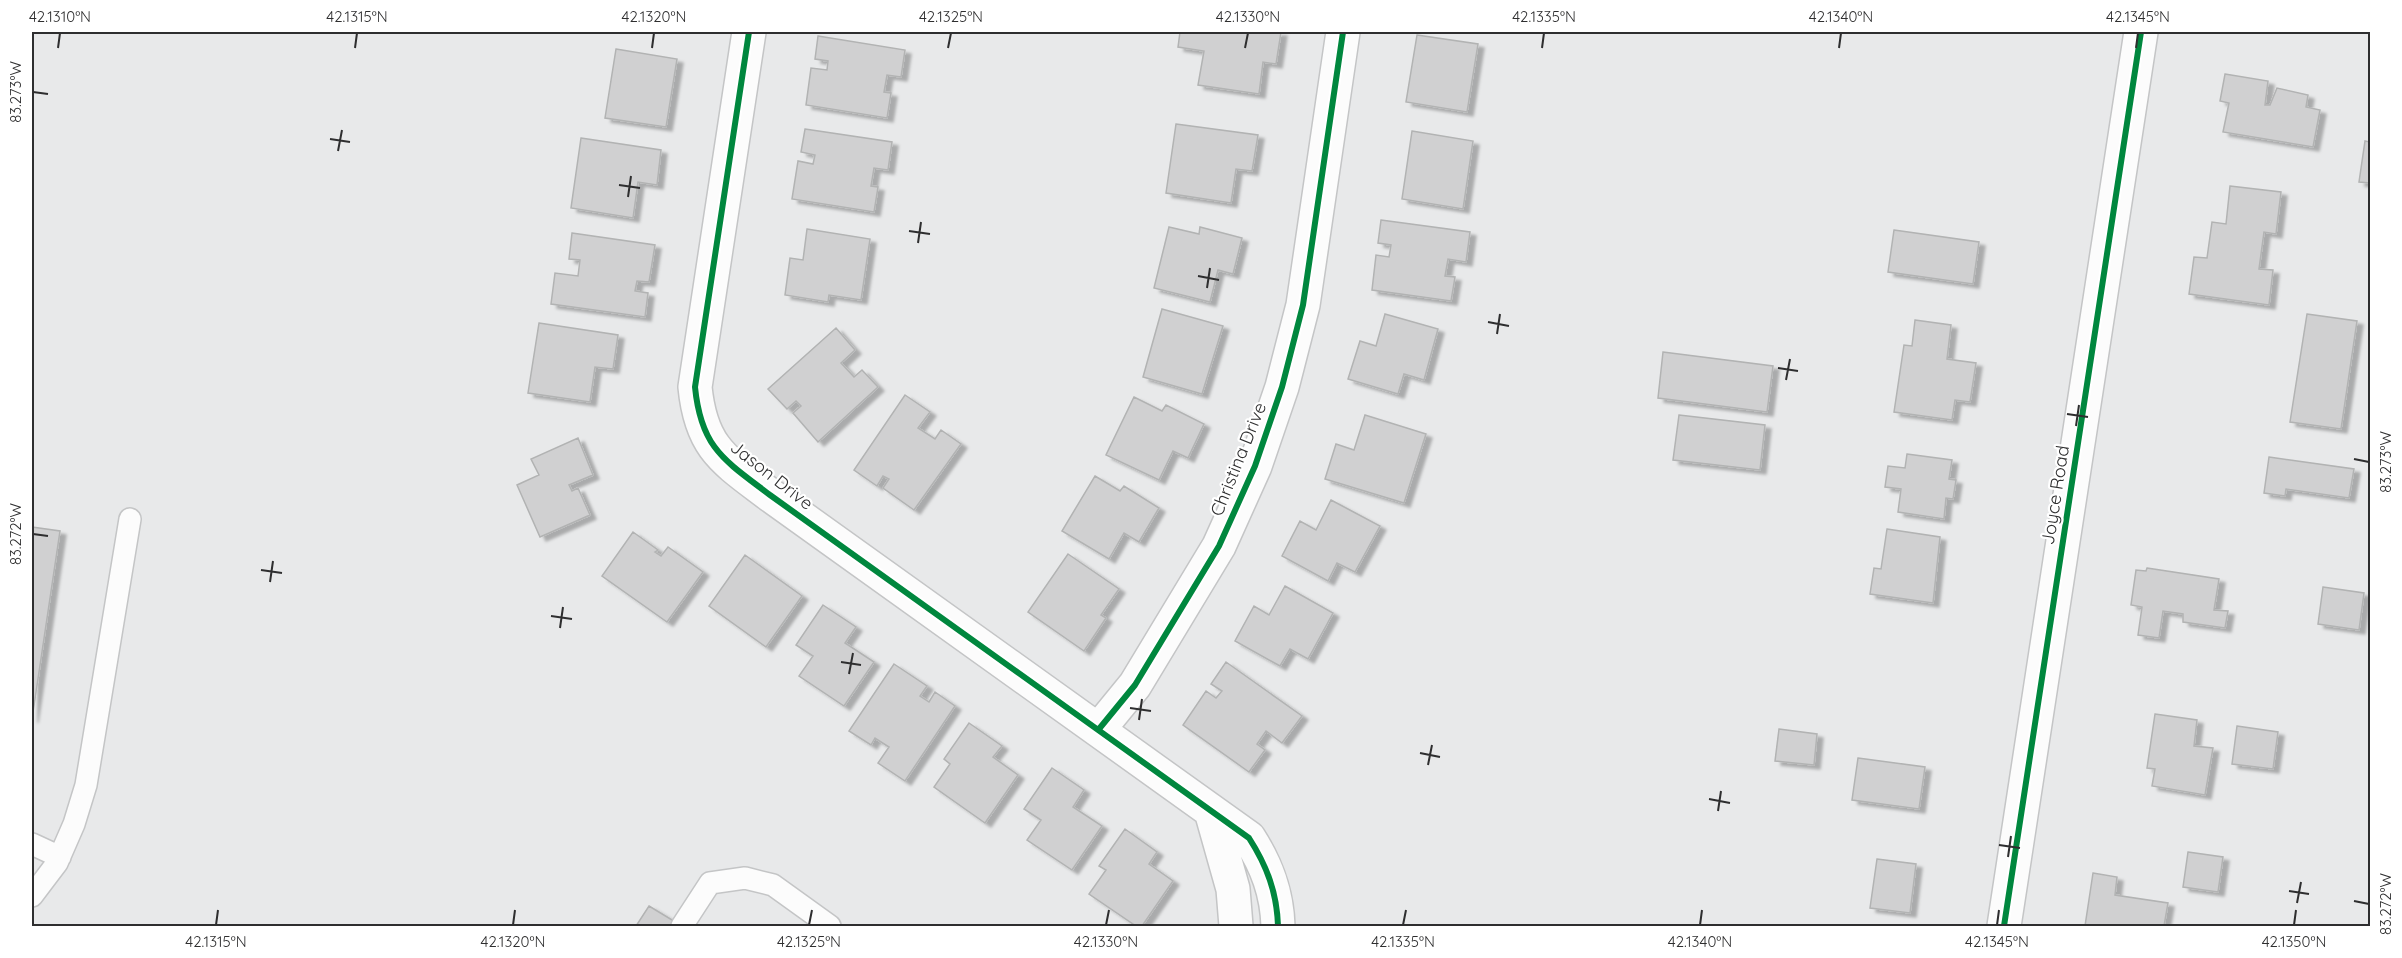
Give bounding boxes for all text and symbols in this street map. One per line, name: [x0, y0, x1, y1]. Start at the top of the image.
text: 42.1310°N: [29, 7, 91, 26]
text: 42.1315°N: [326, 7, 388, 26]
text: 42.1320°N: [622, 7, 686, 26]
text: 42.1325°N: [919, 7, 983, 26]
text: 42.1330°N: [1216, 7, 1280, 26]
text: 42.1335°N: [1512, 7, 1576, 26]
text: 42.1340°N: [1809, 7, 1873, 26]
text: 42.1345°N: [2106, 7, 2170, 26]
text: 83.273°W: [6, 61, 25, 123]
street label: Christina Drive: [1205, 399, 1271, 519]
text: 83.273°W: [2376, 431, 2395, 493]
street label: Jason Drive: [726, 435, 818, 515]
street label: Joyce Road: [2036, 444, 2074, 546]
text: 83.272°W: [6, 502, 25, 565]
text: 83.272°W: [2376, 872, 2395, 935]
text: 42.1315°N: [185, 932, 247, 951]
text: 42.1320°N: [481, 932, 545, 951]
text: 42.1325°N: [777, 932, 841, 951]
text: 42.1330°N: [1074, 932, 1138, 951]
text: 42.1335°N: [1371, 932, 1435, 951]
text: 42.1340°N: [1668, 932, 1732, 951]
text: 42.1345°N: [1965, 932, 2029, 951]
text: 42.1350°N: [2262, 932, 2326, 951]

